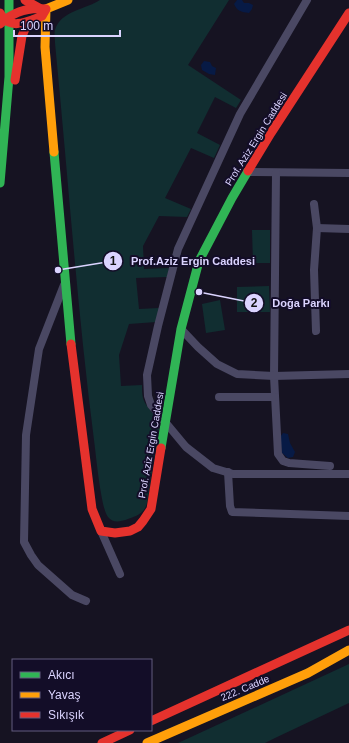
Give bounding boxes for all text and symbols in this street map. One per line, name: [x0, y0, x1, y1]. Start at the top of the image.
scale bar: [14, 12, 120, 38]
text: 100 m: [20, 19, 53, 33]
street label: Prof. Aziz Ergin Caddesi: [223, 90, 289, 188]
callout: Prof.Aziz Ergin Caddesi: [103, 249, 263, 272]
text: 1: [110, 254, 117, 268]
text: Prof.Aziz Ergin Caddesi: [131, 255, 255, 267]
callout: Doğa Parkı: [244, 291, 338, 314]
text: 2: [251, 296, 258, 310]
text: Doğa Parkı: [272, 297, 330, 309]
street label: Prof. Aziz Ergin Caddesi: [136, 391, 166, 499]
legend: [12, 659, 152, 731]
text: Akıcı: [48, 668, 75, 682]
street label: 222. Cadde: [219, 673, 271, 703]
text: Yavaş: [48, 688, 80, 702]
text: Sıkışık: [48, 708, 85, 722]

